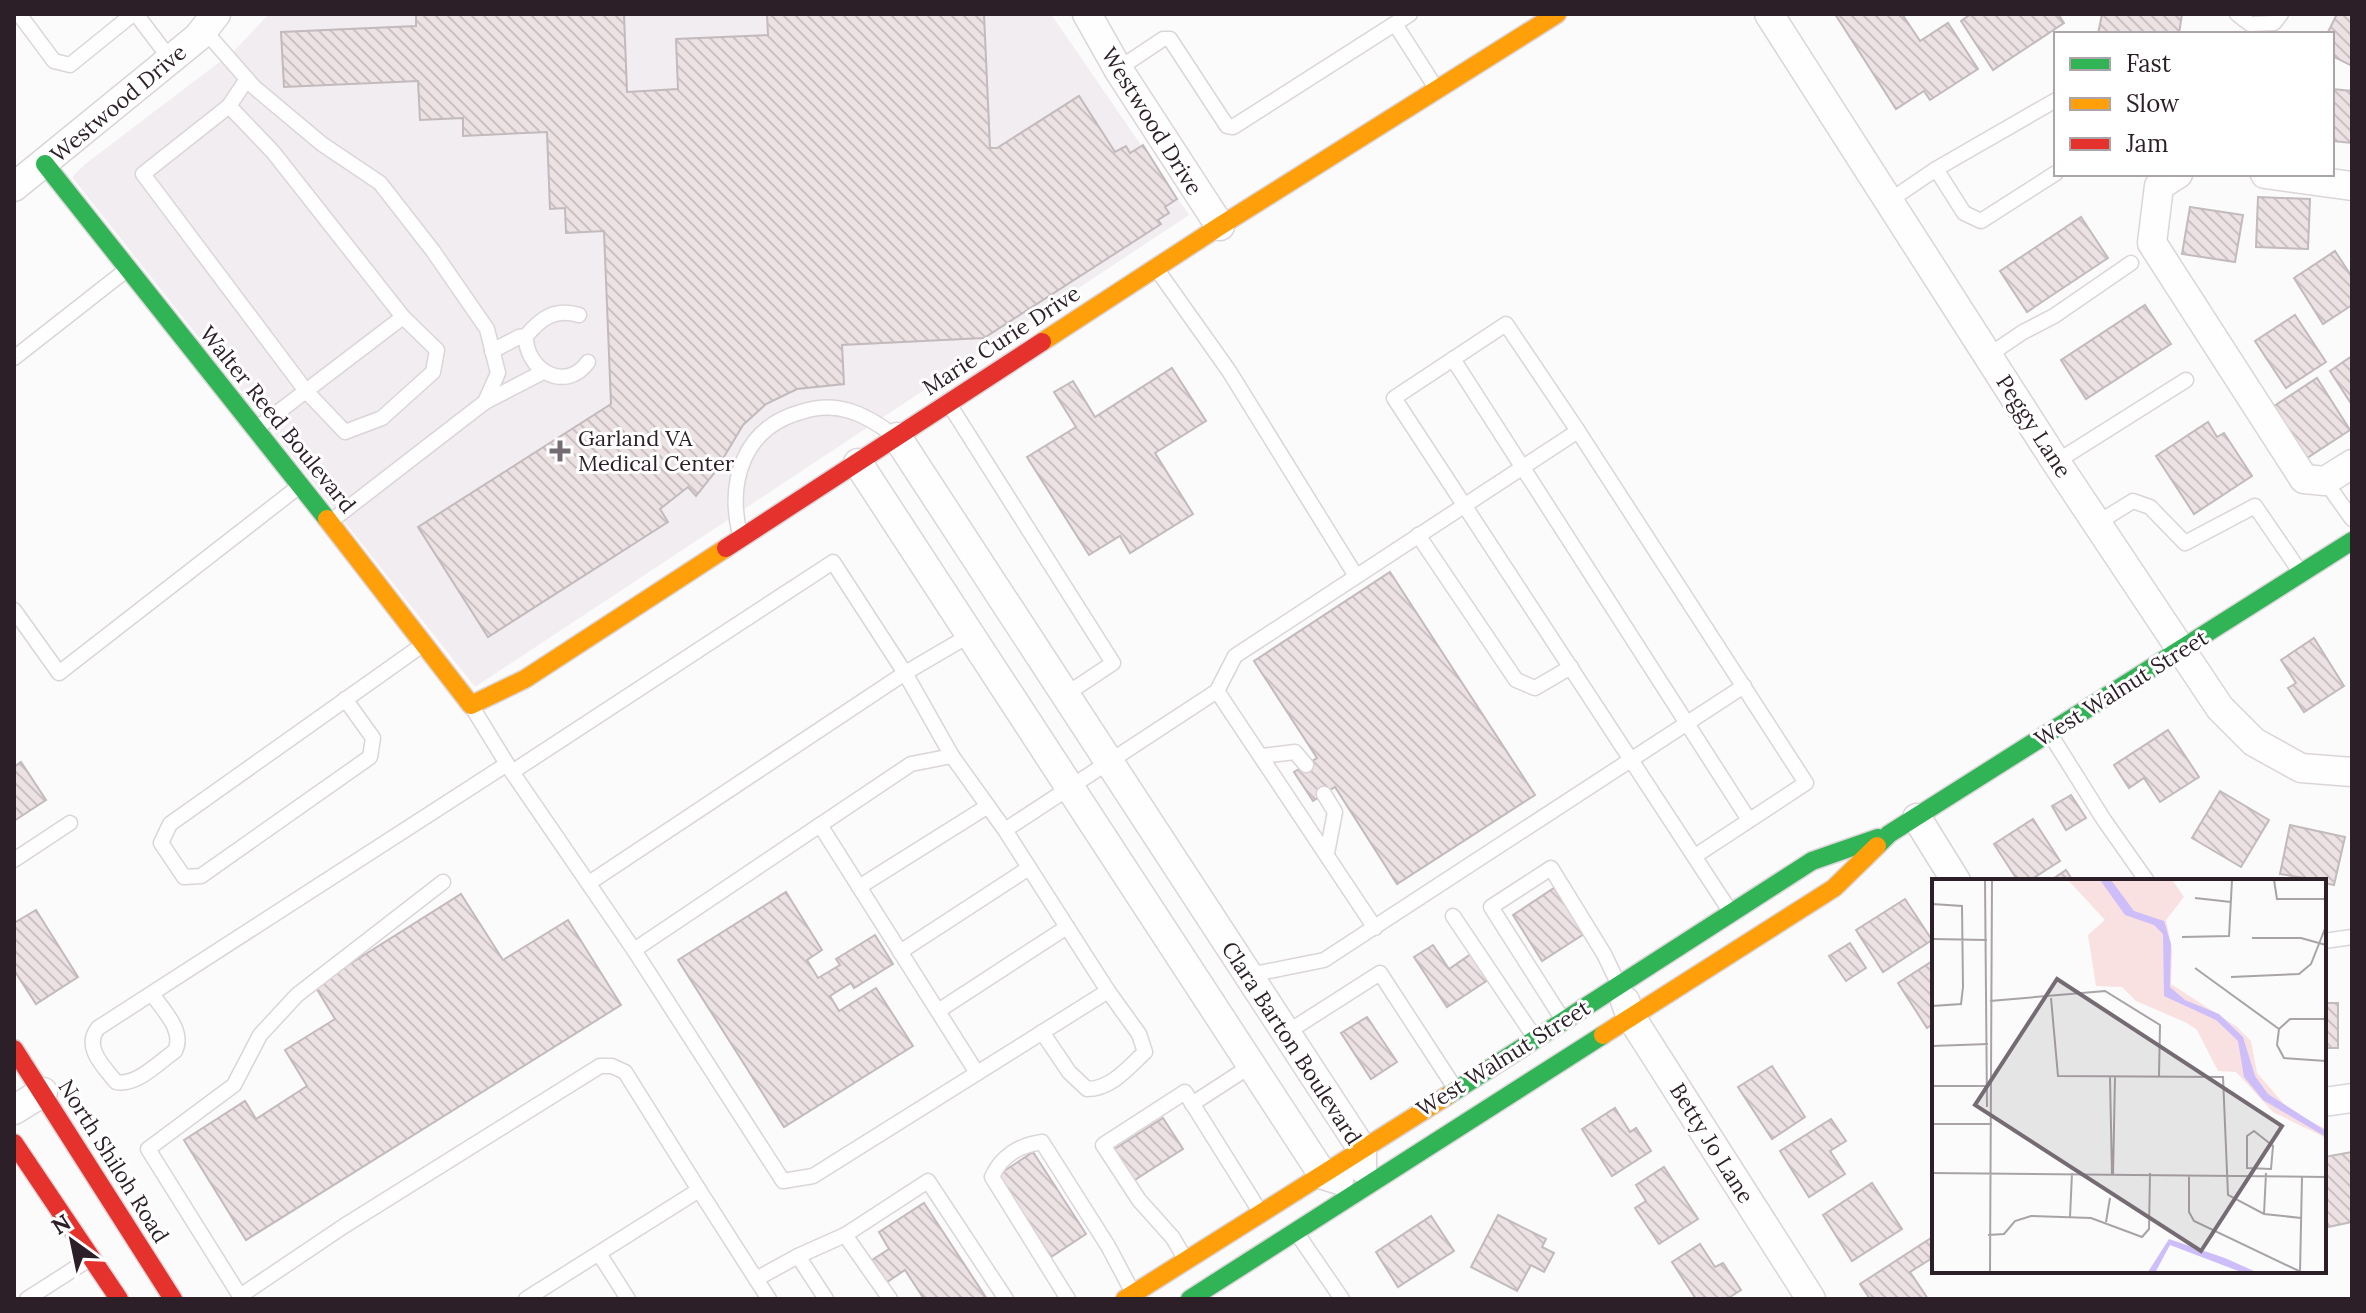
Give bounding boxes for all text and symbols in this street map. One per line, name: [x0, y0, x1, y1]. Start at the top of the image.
legend: [2054, 32, 2334, 176]
street label: Westwood Drive: [44, 38, 192, 168]
street label: Westwood Drive: [1095, 42, 1209, 200]
text: Fast: [2126, 48, 2172, 79]
text: Slow: [2126, 88, 2180, 119]
text: Jam: [2125, 128, 2168, 159]
street label: Marie Curie Drive: [917, 279, 1085, 401]
street label: Walter Reed Boulevard: [194, 320, 362, 518]
street label: Peggy Lane: [1990, 369, 2078, 483]
place label: Garland VA Medical Center: [578, 424, 735, 477]
marker: Garland VA Medical Center: [549, 440, 571, 462]
street label: West Walnut Street: [2029, 623, 2213, 753]
inset map: [1932, 879, 2326, 1273]
street label: Clara Barton Boulevard: [1216, 936, 1368, 1150]
street label: West Walnut Street: [1411, 993, 1595, 1123]
street label: North Shiloh Road: [53, 1075, 175, 1247]
street label: Betty Jo Lane: [1664, 1078, 1760, 1208]
north arrow: [32, 1201, 112, 1281]

